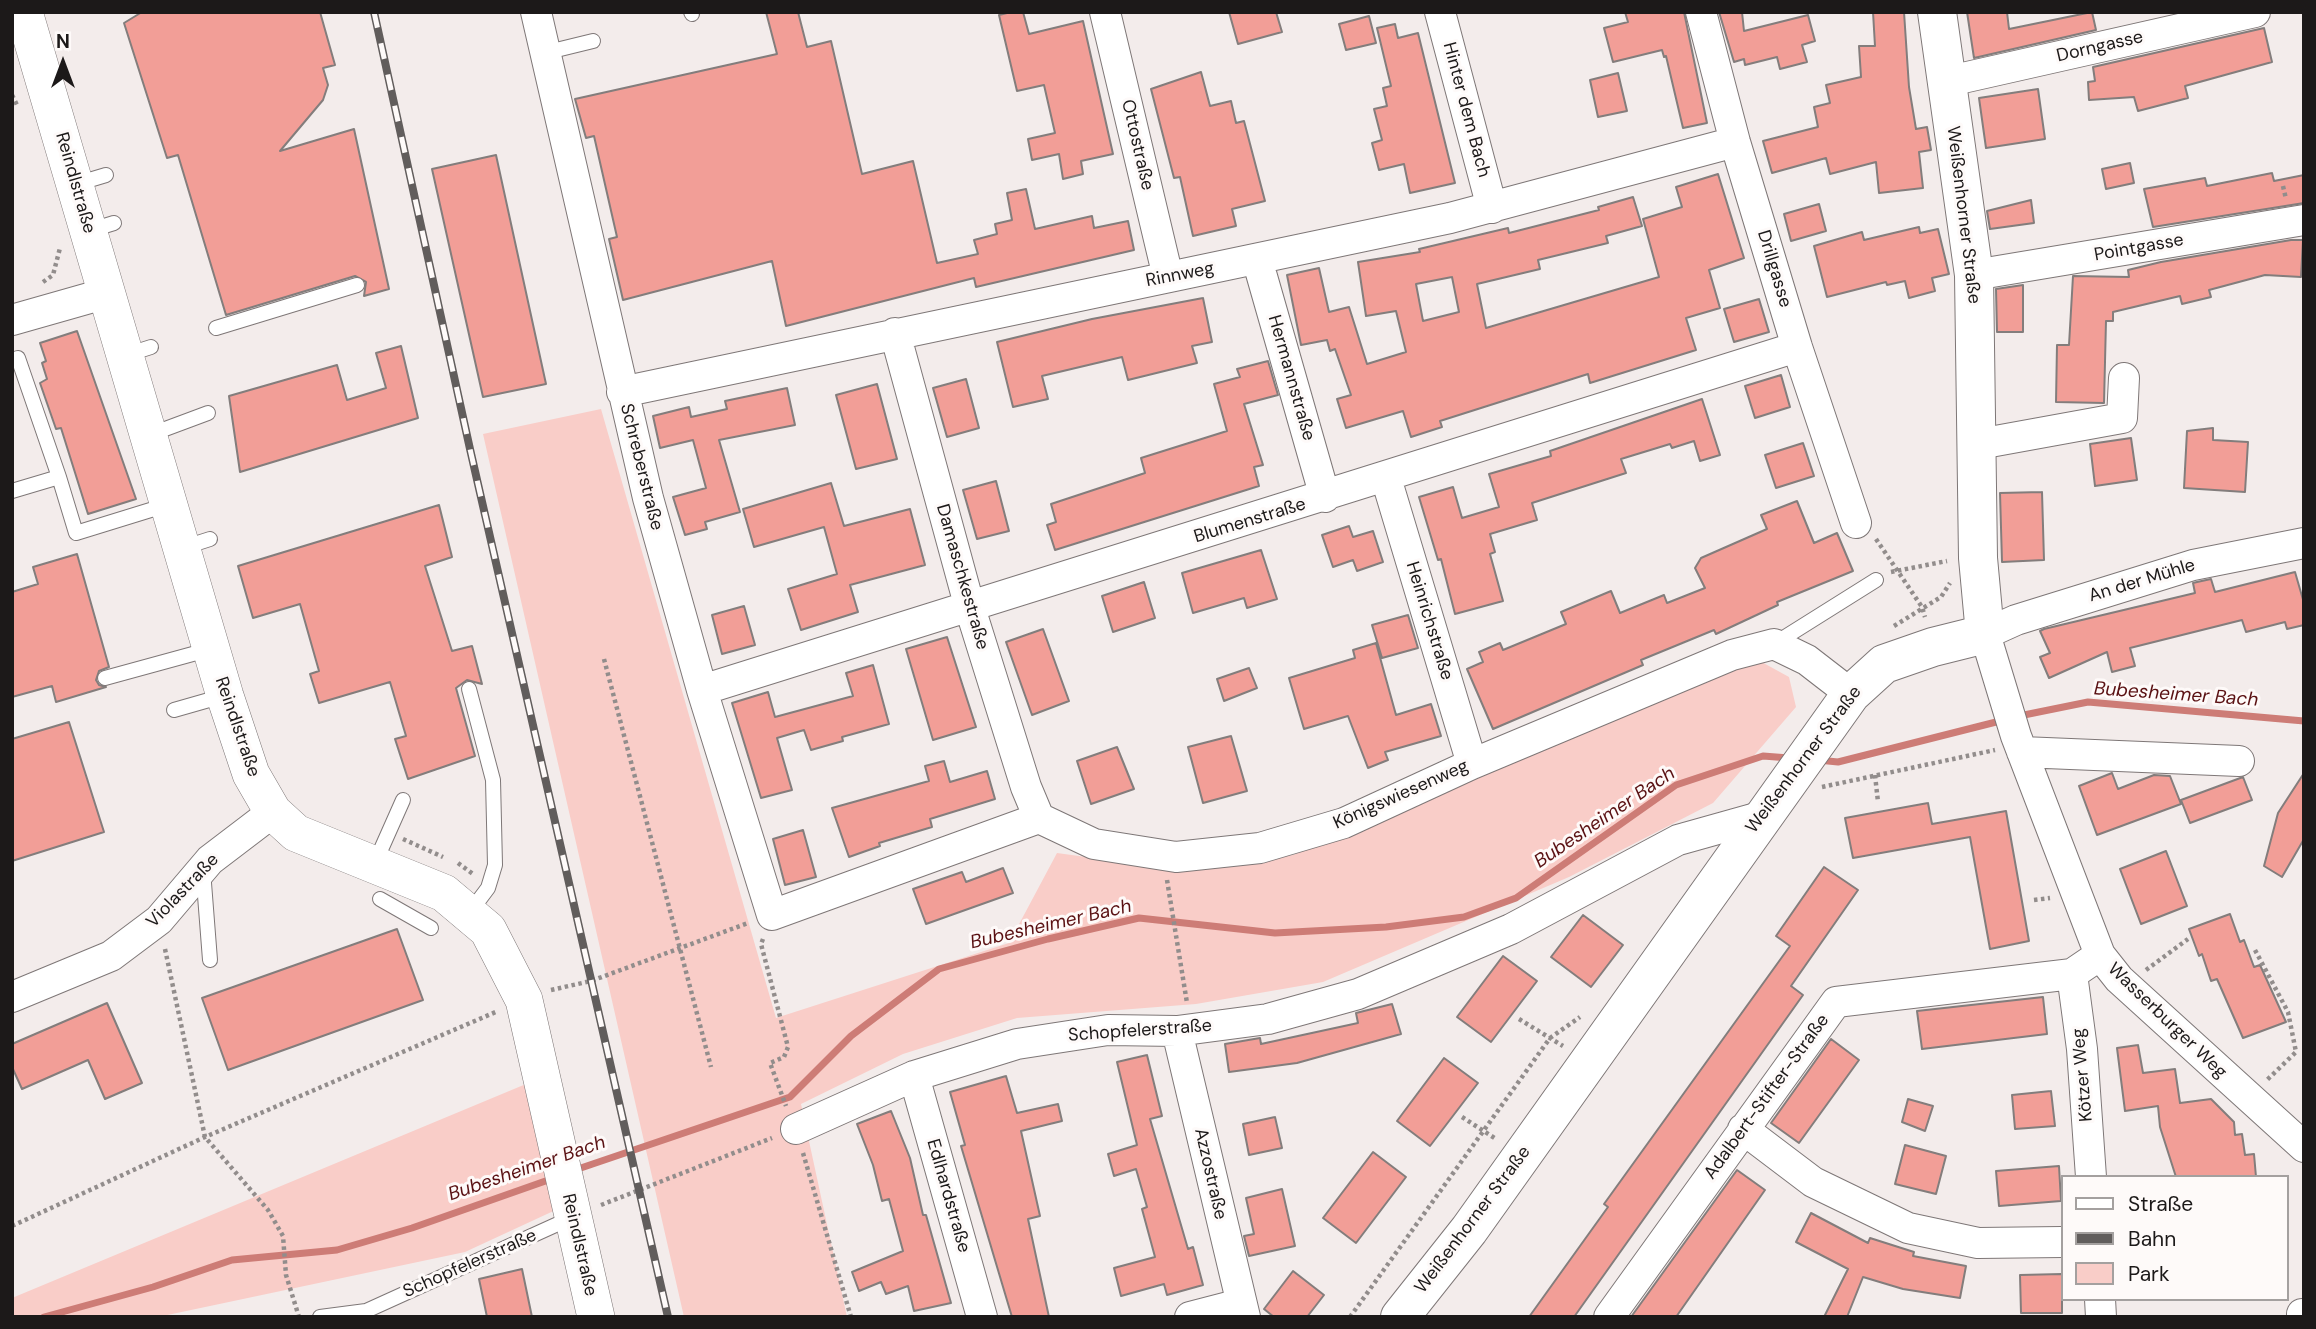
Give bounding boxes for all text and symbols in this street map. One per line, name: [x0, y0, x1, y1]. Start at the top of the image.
street label: Dorngasse: [2055, 27, 2145, 67]
north arrow: [28, 28, 98, 98]
text: N: [56, 29, 70, 54]
street label: Hinter dem Bach: [1438, 40, 1494, 180]
street label: Ottostraße: [1116, 98, 1158, 192]
street label: Weißenhorner Straße: [1941, 125, 1985, 305]
street label: Reindlstraße: [50, 130, 100, 236]
street label: Drillgasse: [1752, 228, 1796, 310]
street label: Pointgasse: [2093, 230, 2185, 266]
street label: Rinnweg: [1144, 258, 1216, 292]
street label: Hermannstraße: [1263, 313, 1319, 443]
street label: Schreberstraße: [615, 401, 667, 533]
street label: Blumenstraße: [1191, 494, 1309, 548]
street label: Damaschkestraße: [931, 502, 993, 652]
street label: An der Mühle: [2086, 555, 2198, 607]
street label: Heinrichstraße: [1401, 559, 1457, 683]
street label: Reindlstraße: [210, 674, 264, 780]
water label: Bubesheimer Bach: [2093, 678, 2259, 712]
street label: Weißenhorner Straße: [1742, 682, 1866, 838]
street label: Königswiesenweg: [1330, 756, 1472, 834]
water label: Bubesheimer Bach: [1530, 762, 1680, 874]
street label: Violastraße: [142, 849, 224, 933]
water label: Bubesheimer Bach: [968, 895, 1134, 955]
street label: Wasserburger Weg: [2103, 959, 2231, 1083]
street label: Adalbert-Stifter-Straße: [1700, 1010, 1834, 1184]
street label: Schopfelerstraße: [1067, 1015, 1213, 1047]
street label: Kötzer Weg: [2068, 1027, 2098, 1123]
street label: Azzostraße: [1189, 1126, 1231, 1222]
water label: Bubesheimer Bach: [445, 1131, 609, 1207]
street label: Edlhardstraße: [921, 1137, 975, 1255]
street label: Weißenhorner Straße: [1411, 1142, 1535, 1298]
legend: [2060, 1175, 2288, 1301]
text: Straße: [2128, 1190, 2193, 1218]
street label: Reindlstraße: [557, 1192, 601, 1298]
street label: Schopfelerstraße: [400, 1225, 540, 1303]
text: Bahn: [2128, 1225, 2176, 1253]
text: Park: [2128, 1260, 2169, 1288]

